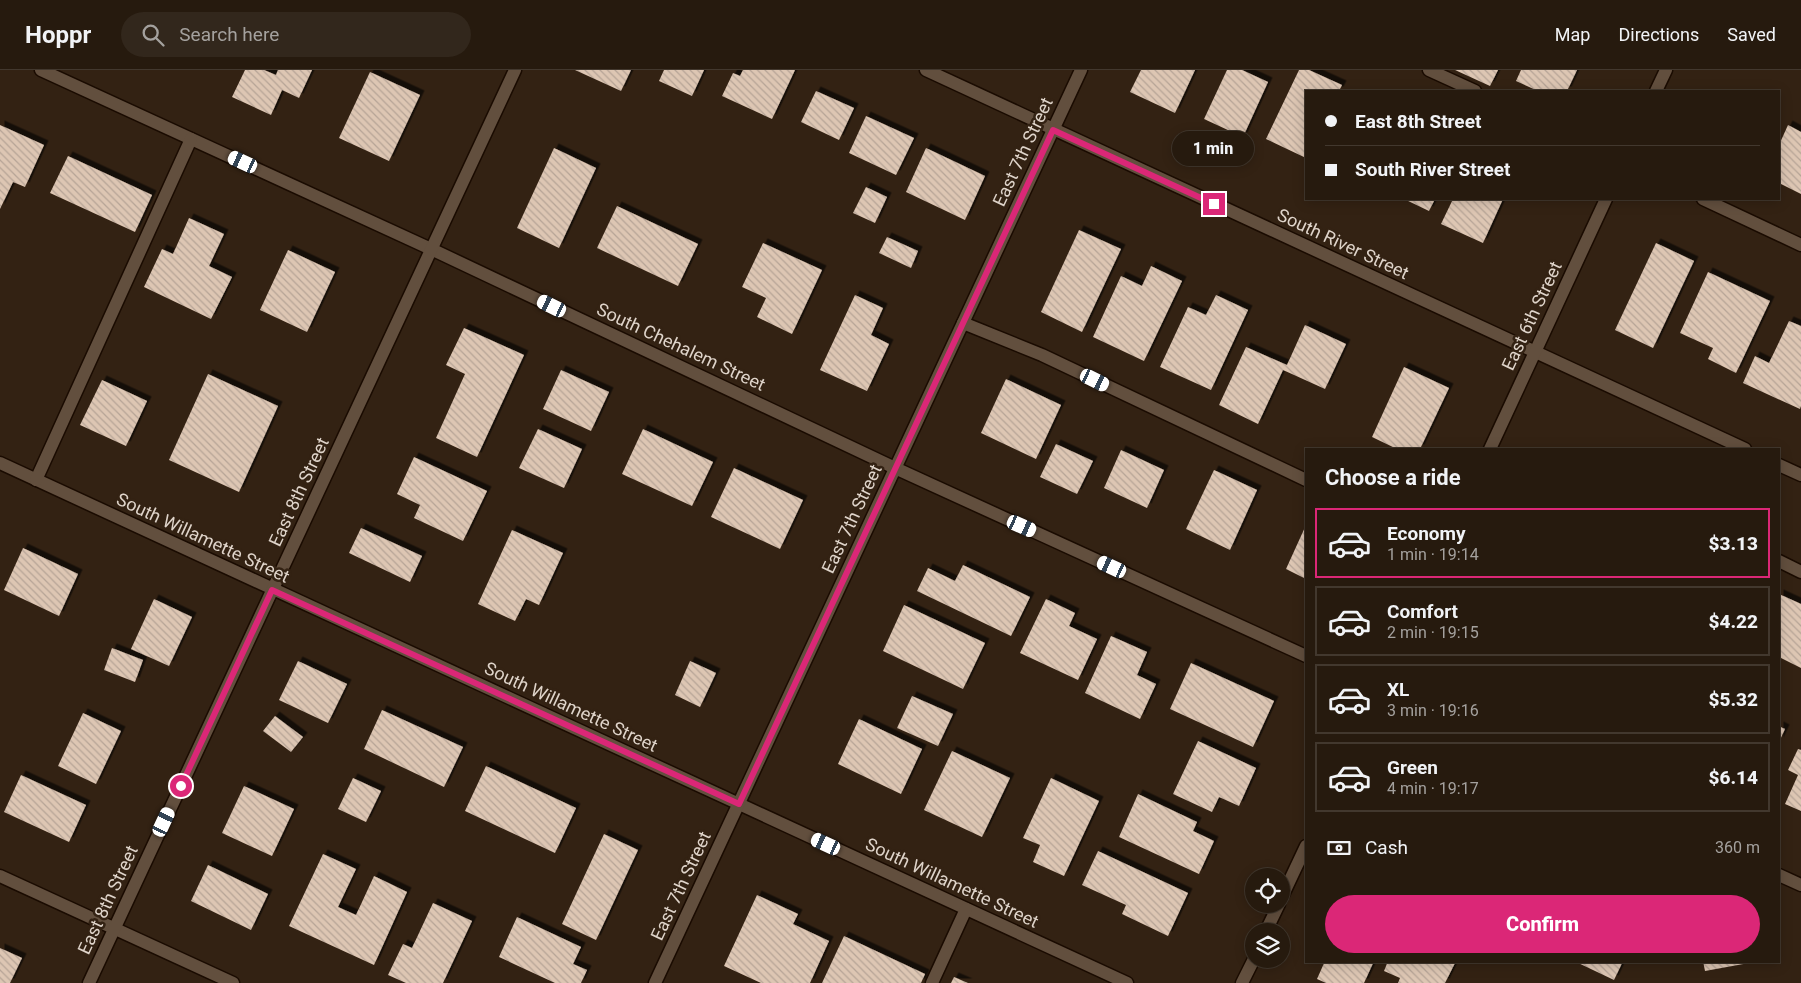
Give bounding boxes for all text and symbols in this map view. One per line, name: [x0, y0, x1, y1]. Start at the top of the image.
search box: [121, 12, 471, 57]
text: Hoppr: [25, 21, 91, 49]
icon: search: [139, 21, 167, 49]
text: Search here: [179, 23, 279, 46]
text: Map: [1555, 24, 1590, 45]
text: Directions: [1618, 24, 1699, 45]
text: Saved: [1727, 24, 1776, 45]
street label: East 7th Street: [988, 94, 1057, 209]
text: East 8th Street: [1355, 110, 1481, 133]
callout: 1 min: [1173, 132, 1255, 166]
text: 1 min: [1193, 139, 1233, 158]
car: [226, 149, 259, 175]
text: South River Street: [1355, 158, 1510, 181]
route end: [1203, 193, 1225, 215]
street label: South River Street: [1274, 204, 1412, 283]
street label: East 6th Street: [1497, 258, 1566, 373]
car: [535, 293, 568, 319]
street label: South Chehalem Street: [594, 298, 769, 395]
car: [1078, 367, 1111, 393]
street label: East 8th Street: [264, 434, 333, 549]
street label: East 7th Street: [817, 461, 886, 576]
text: Choose a ride: [1325, 465, 1461, 490]
street label: South Willamette Street: [113, 488, 293, 587]
car: [1005, 513, 1038, 539]
icon: car: [1327, 521, 1372, 566]
text: Economy: [1387, 522, 1466, 545]
text: $3.13: [1709, 532, 1758, 555]
text: 1 min · 19:14: [1387, 545, 1479, 564]
car: [1095, 554, 1128, 580]
icon: car: [1327, 599, 1372, 644]
text: Comfort: [1387, 600, 1458, 623]
text: $4.22: [1709, 610, 1758, 633]
text: 2 min · 19:15: [1387, 623, 1479, 642]
street label: South Willamette Street: [481, 657, 661, 756]
icon: car: [1327, 677, 1372, 722]
text: XL: [1387, 678, 1409, 701]
text: $5.32: [1709, 688, 1758, 711]
text: 3 min · 19:16: [1387, 701, 1479, 720]
icon: car: [1327, 755, 1372, 800]
text: Green: [1387, 756, 1438, 779]
text: $6.14: [1709, 766, 1758, 789]
route start: [170, 775, 192, 797]
text: 4 min · 19:17: [1387, 779, 1479, 798]
car: [150, 805, 177, 839]
street label: East 7th Street: [646, 828, 715, 943]
car: [809, 831, 842, 857]
street label: South Willamette Street: [862, 833, 1042, 932]
icon: cash: [1325, 834, 1353, 862]
text: Cash: [1365, 836, 1408, 859]
text: 360 m: [1715, 838, 1760, 857]
street label: East 8th Street: [73, 842, 142, 957]
map controls: [1245, 868, 1290, 968]
button: locate: [1245, 868, 1290, 913]
button: Confirm: [1325, 895, 1760, 953]
button: layers: [1245, 923, 1290, 968]

